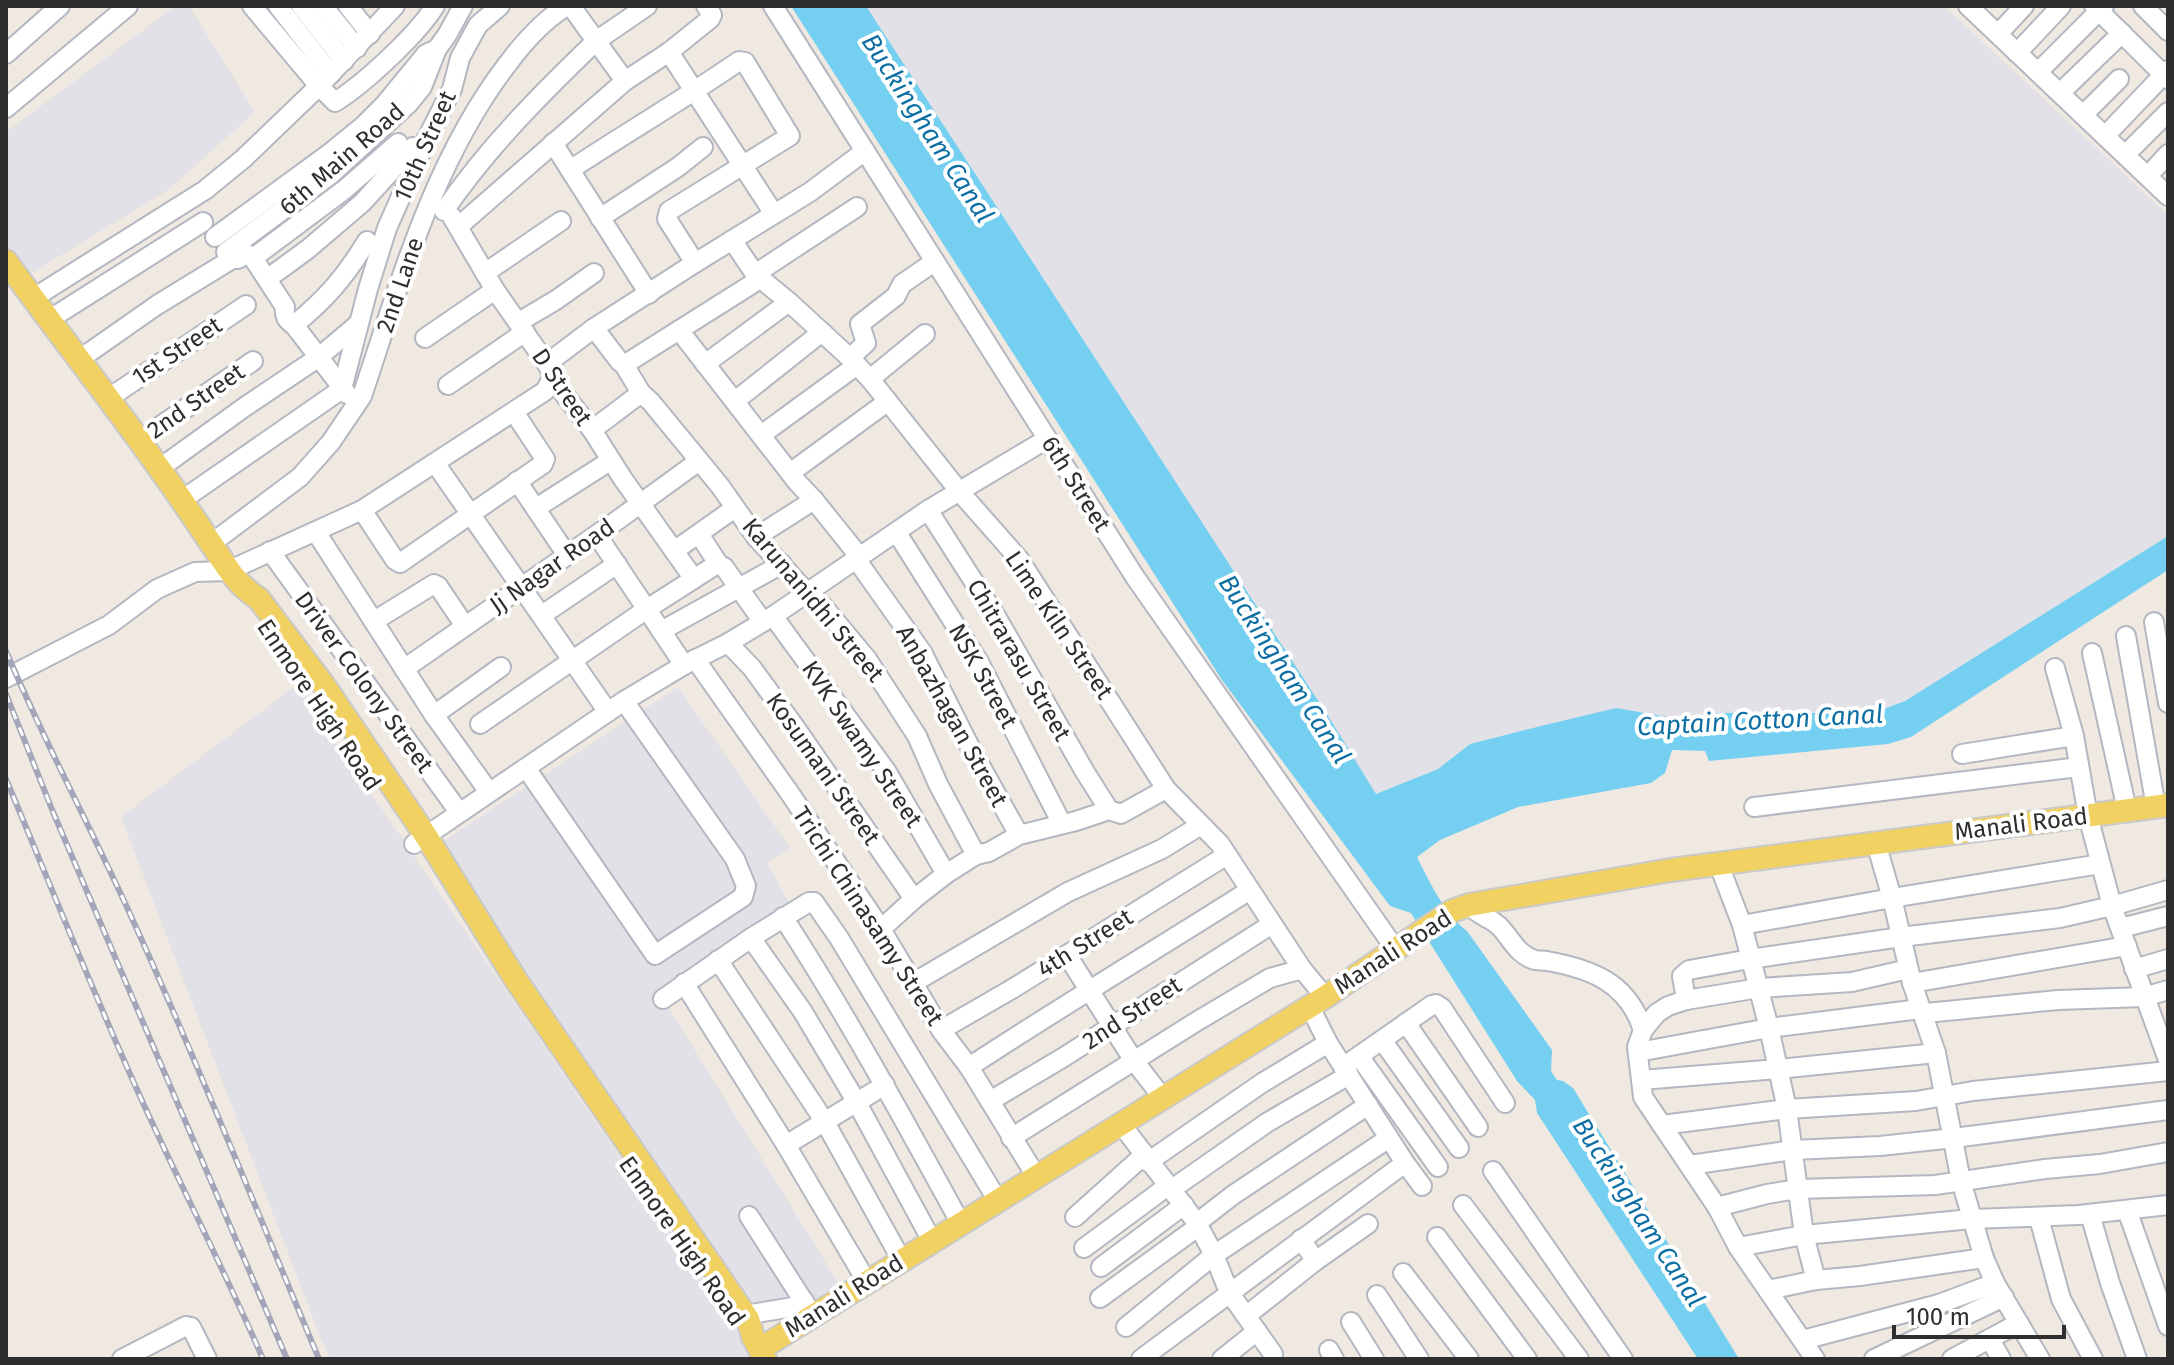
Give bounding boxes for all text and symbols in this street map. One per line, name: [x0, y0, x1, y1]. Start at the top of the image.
water label: Buckingham Canal: [855, 28, 1000, 229]
street label: 10th Street: [388, 86, 462, 206]
street label: 6th Main Road: [274, 97, 410, 221]
street label: 2nd Lane: [371, 234, 429, 336]
street label: 1st Street: [127, 311, 227, 391]
street label: D Street: [526, 343, 598, 431]
street label: 2nd Street: [142, 357, 250, 445]
street label: 6th Street: [1036, 431, 1116, 537]
street label: Jj Nagar Road: [484, 513, 620, 619]
street label: Karunanidhi Street: [736, 513, 890, 688]
street label: Lime Kiln Street: [999, 546, 1119, 704]
water label: Buckingham Canal: [1212, 569, 1357, 770]
street label: Chitrarasu Street: [961, 574, 1077, 746]
street label: Driver Colony Street: [289, 586, 439, 778]
street label: Enmore High Road: [251, 614, 387, 796]
street label: NSK Street: [943, 619, 1023, 733]
street label: Anbazhagan Street: [891, 620, 1014, 812]
street label: KVK Swamy Street: [796, 655, 928, 833]
street label: Kosumani Street: [760, 688, 886, 851]
water label: Captain Cotton Canal: [1636, 699, 1884, 742]
street label: Trichi Chinasamy Street: [787, 801, 949, 1031]
street label: Manali Road: [1953, 802, 2089, 846]
street label: 4th Street: [1032, 903, 1138, 983]
street label: Manali Road: [1329, 904, 1457, 1000]
street label: 2nd Street: [1078, 971, 1187, 1055]
water label: Buckingham Canal: [1566, 1112, 1711, 1313]
street label: Enmore High Road: [613, 1151, 751, 1331]
street label: Manali Road: [780, 1249, 908, 1343]
scale bar: [1894, 1289, 2064, 1339]
text: 100 m: [1906, 1303, 1970, 1331]

